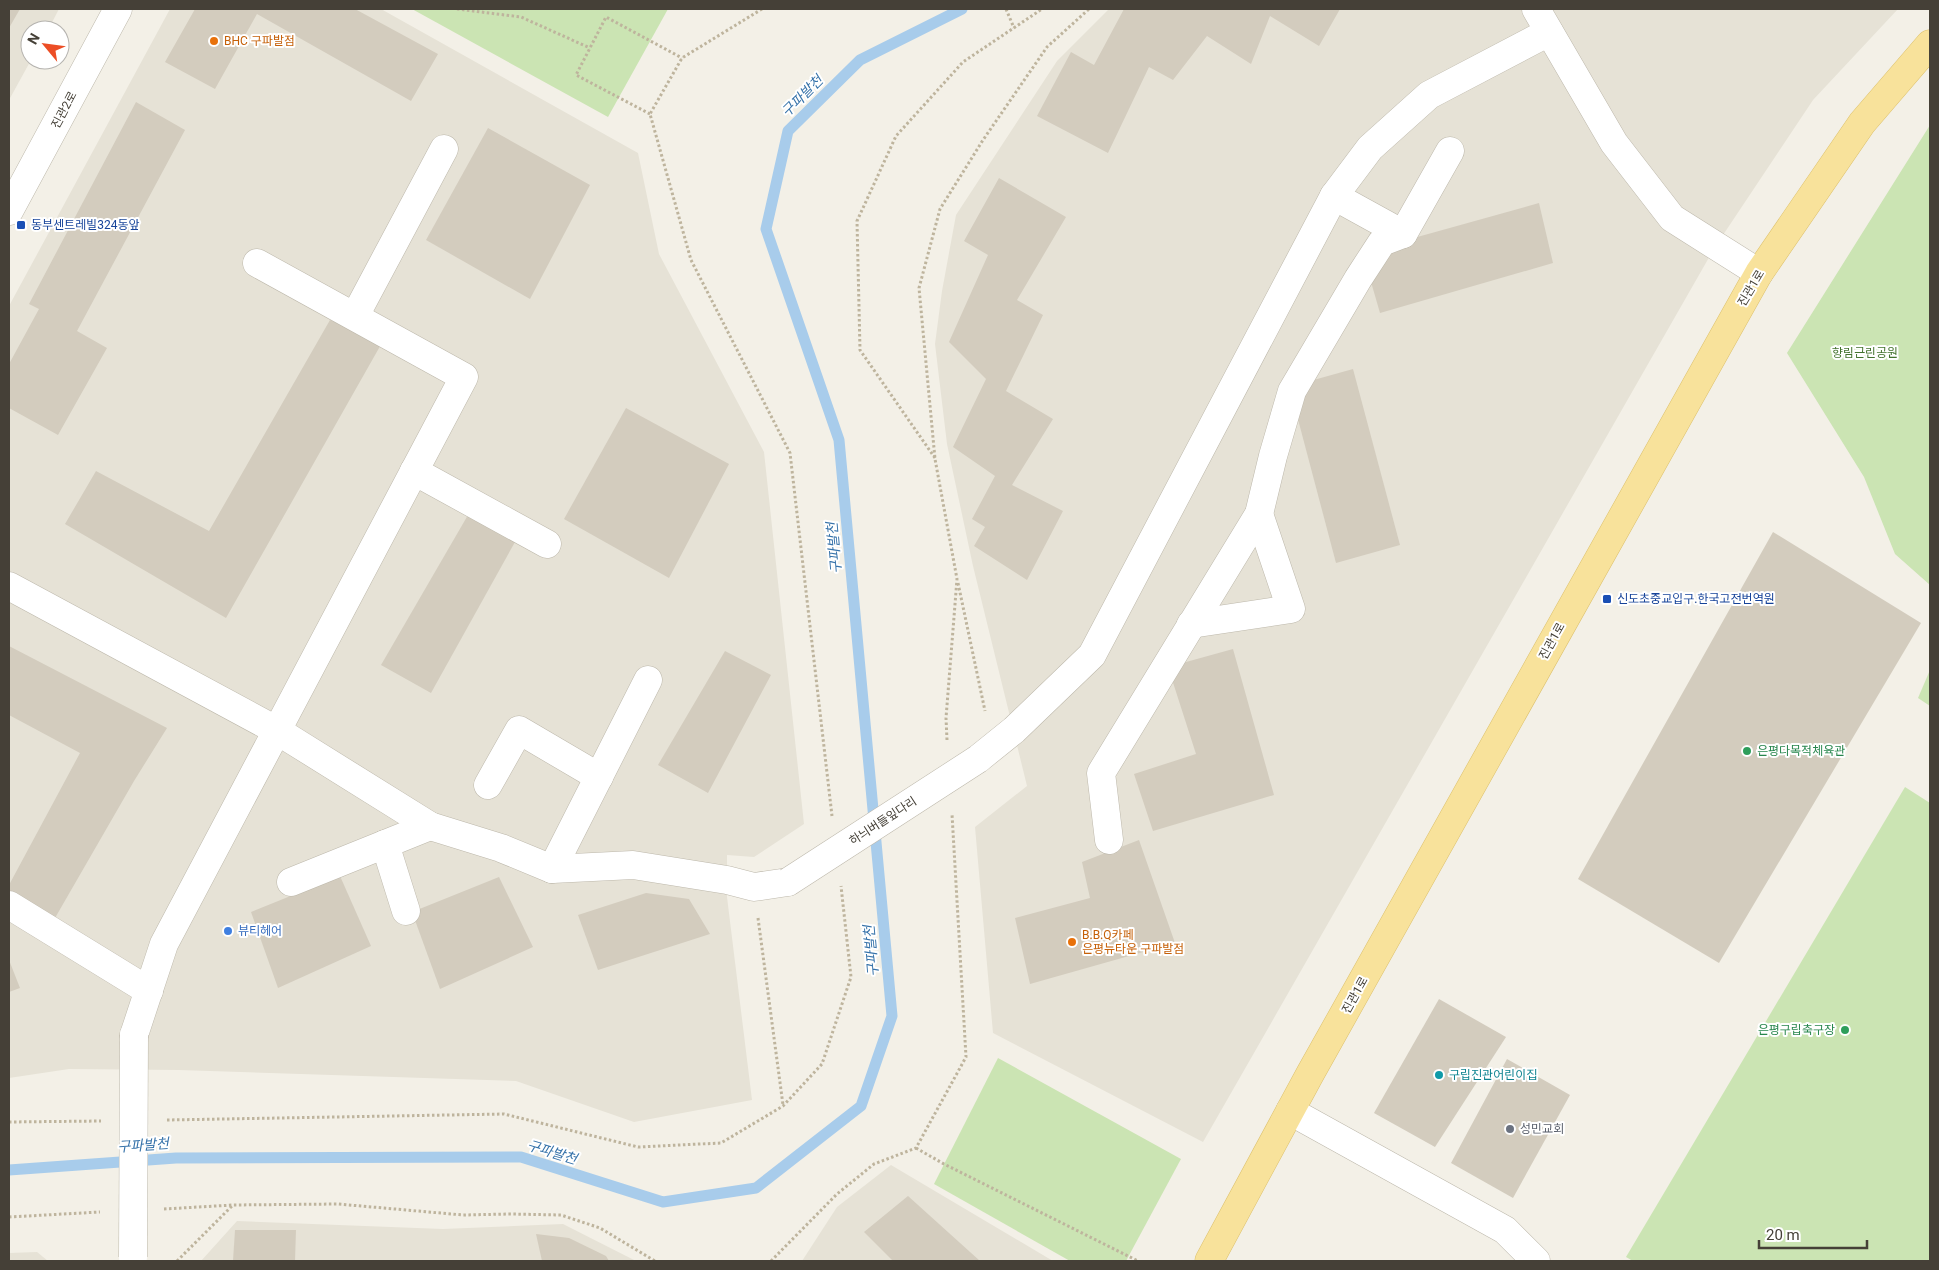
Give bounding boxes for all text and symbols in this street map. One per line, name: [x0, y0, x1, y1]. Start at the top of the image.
north arrow: [20, 20, 70, 70]
text: N: [24, 30, 43, 47]
place label: BHC 구파발점: [224, 34, 295, 48]
marker: BHC 구파발점: [208, 35, 220, 47]
water label: 구파발천: [778, 71, 827, 120]
street label: 진관2로: [48, 89, 80, 131]
place label: 동부센트레빌324동앞: [31, 218, 140, 232]
marker: 동부센트레빌324동앞: [15, 219, 27, 231]
street label: 진관1로: [1735, 267, 1767, 309]
park label: 향림근린공원: [1832, 346, 1898, 360]
water label: 구파발천: [824, 521, 844, 574]
place label: 신도초중교입구.한국고전번역원: [1617, 592, 1775, 606]
marker: 신도초중교입구.한국고전번역원: [1601, 593, 1613, 605]
street label: 진관1로: [1536, 620, 1568, 662]
place label: 은평다목적체육관: [1757, 744, 1845, 758]
marker: 은평다목적체육관: [1741, 745, 1753, 757]
street label: 하늬버들잎다리: [847, 794, 919, 848]
place label: 뷰티헤어: [238, 924, 282, 938]
water label: 구파발천: [861, 924, 881, 977]
marker: 뷰티헤어: [222, 925, 234, 937]
place label: B.B.Q카페 은평뉴타운 구파발점: [1082, 928, 1184, 956]
marker: B.B.Q카페 은평뉴타운 구파발점: [1066, 936, 1078, 948]
street label: 진관1로: [1339, 974, 1371, 1016]
place label: 은평구립축구장: [1758, 1023, 1835, 1037]
marker: 은평구립축구장: [1839, 1024, 1851, 1036]
place label: 구립진관어린이집: [1449, 1068, 1537, 1082]
marker: 구립진관어린이집: [1433, 1069, 1445, 1081]
place label: 성민교회: [1520, 1122, 1564, 1136]
marker: 성민교회: [1504, 1123, 1516, 1135]
water label: 구파발천: [117, 1135, 170, 1155]
water label: 구파발천: [525, 1137, 580, 1168]
scale bar: [1759, 1218, 1866, 1250]
text: 20 m: [1766, 1226, 1800, 1244]

